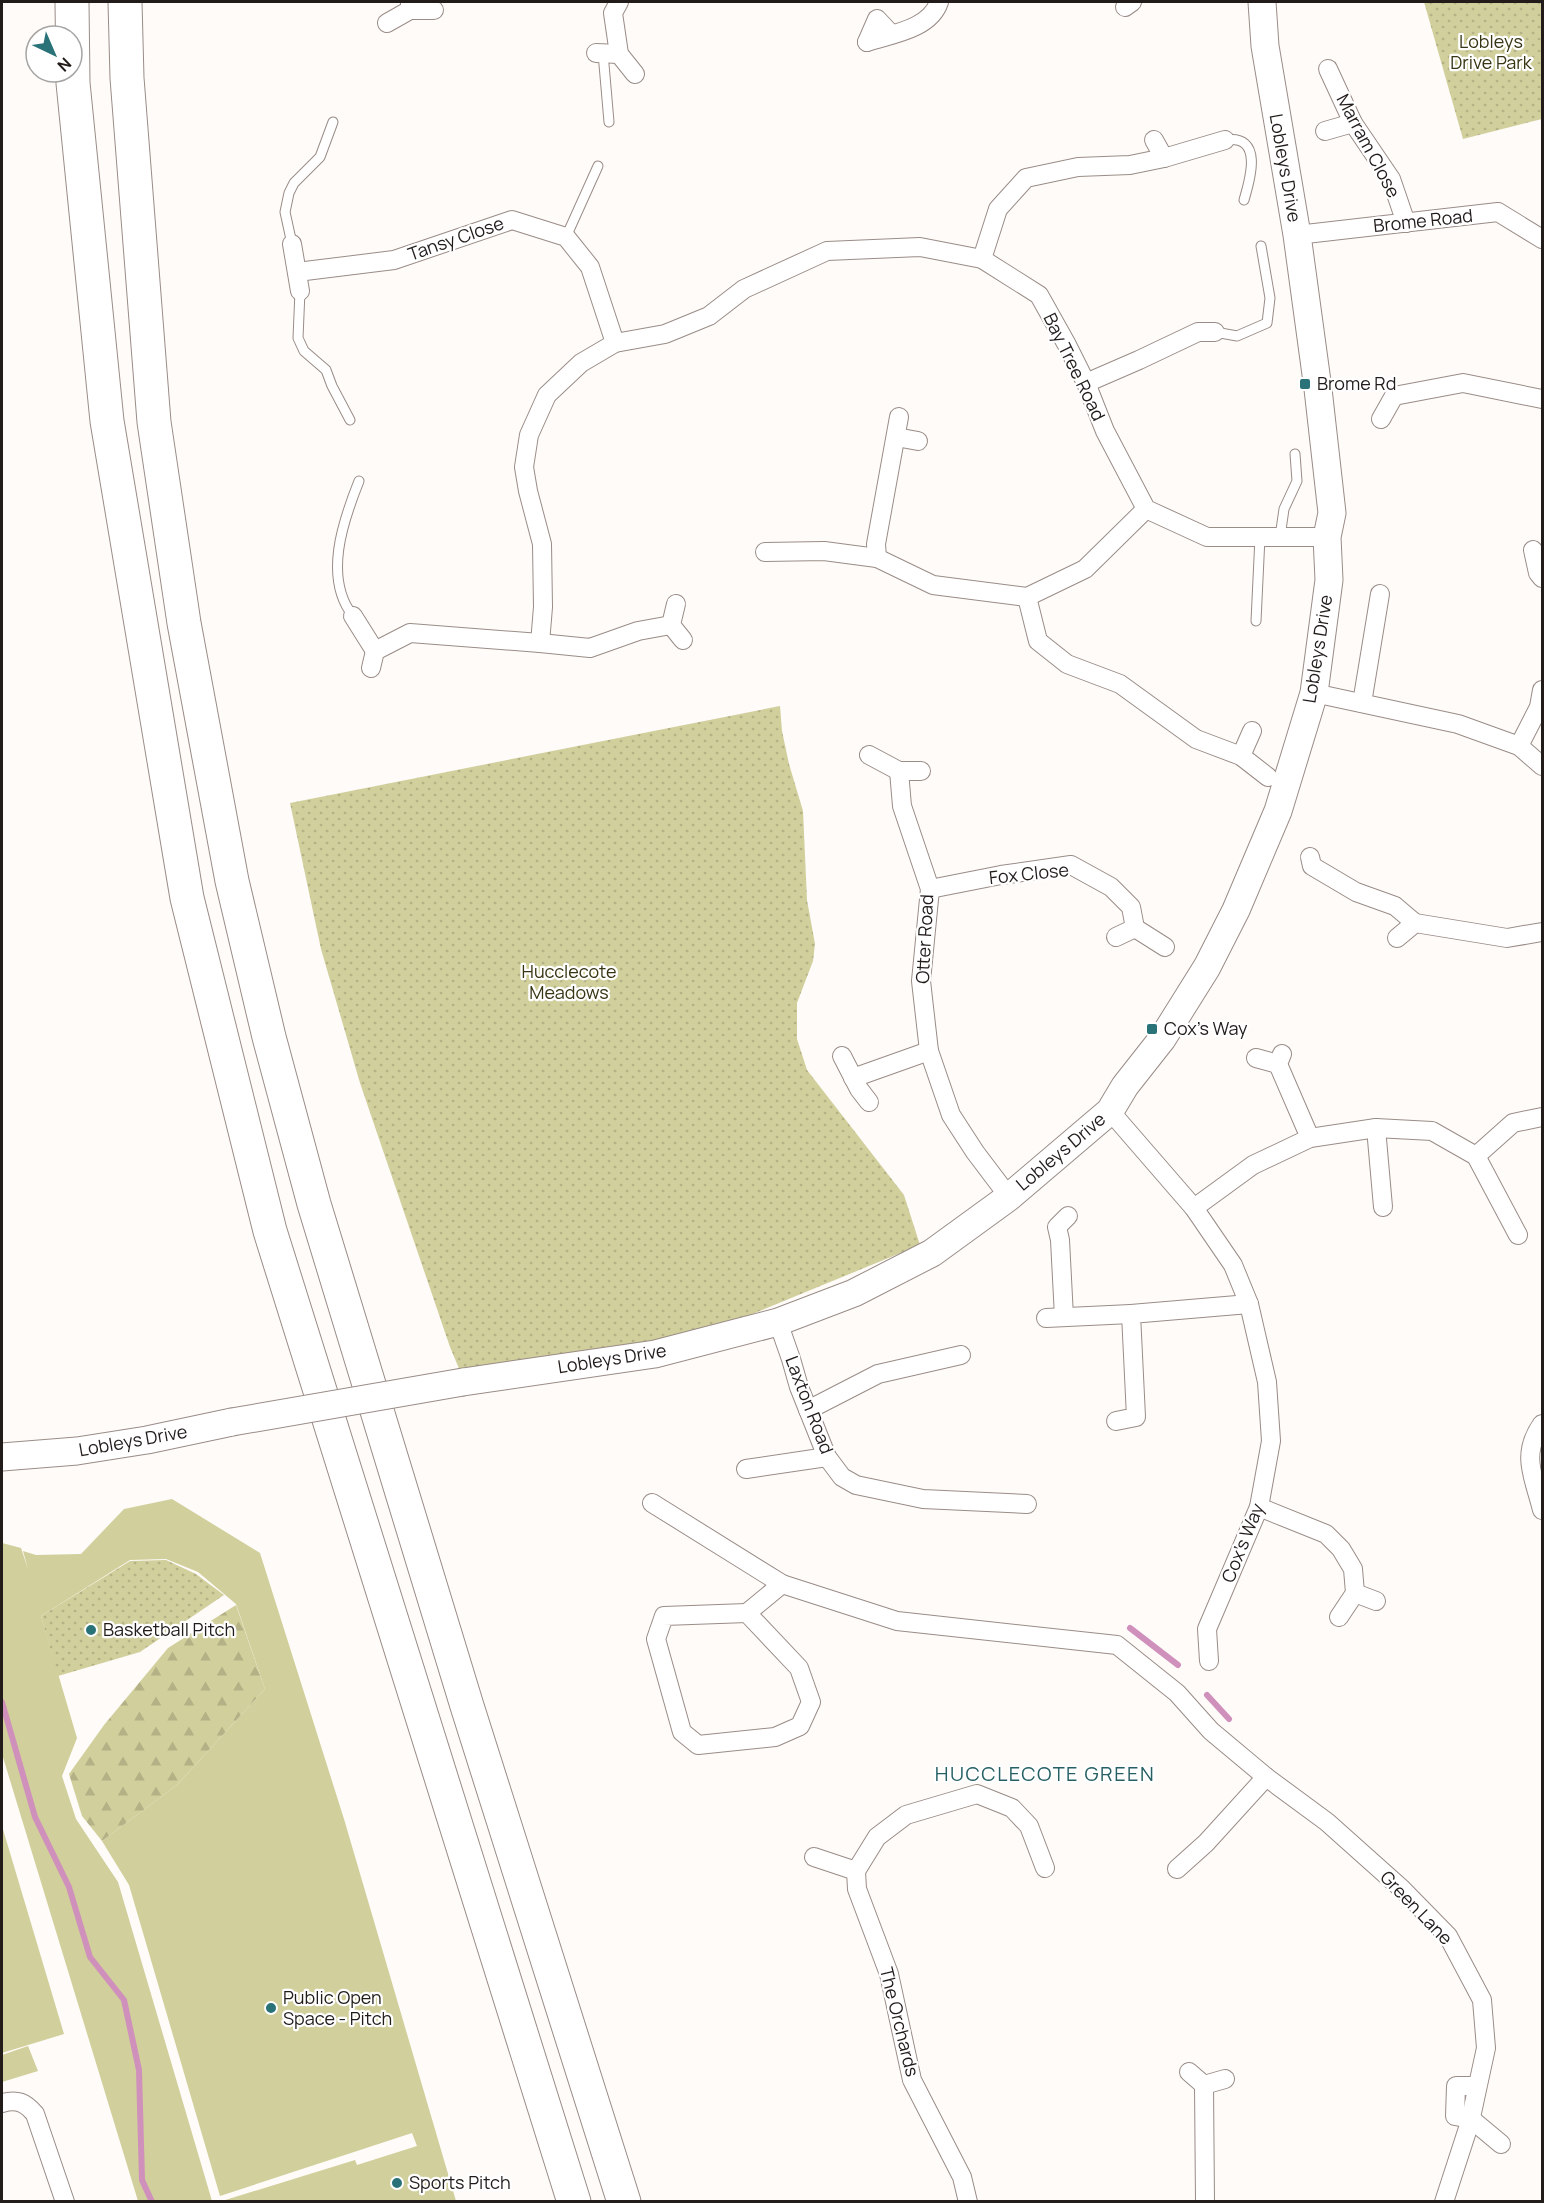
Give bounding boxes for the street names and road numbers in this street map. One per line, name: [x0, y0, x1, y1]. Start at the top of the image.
street label: Marram Close: [1331, 89, 1406, 202]
street label: Lobleys Drive: [1265, 112, 1307, 224]
street label: Brome Road: [1372, 203, 1474, 237]
street label: Tansy Close: [405, 210, 507, 266]
street label: Bay Tree Road: [1038, 309, 1111, 424]
street label: Lobleys Drive: [1297, 593, 1337, 705]
street label: Fox Close: [988, 857, 1070, 889]
street label: Otter Road: [910, 894, 938, 984]
street label: Lobleys Drive: [1011, 1107, 1110, 1196]
street label: Lobleys Drive: [556, 1338, 668, 1378]
street label: Laxton Road: [780, 1352, 840, 1457]
street label: Lobleys Drive: [77, 1419, 189, 1461]
street label: Cox's Way: [1215, 1499, 1269, 1586]
street label: Green Lane: [1375, 1865, 1458, 1950]
street label: The Orchards: [875, 1965, 925, 2079]

